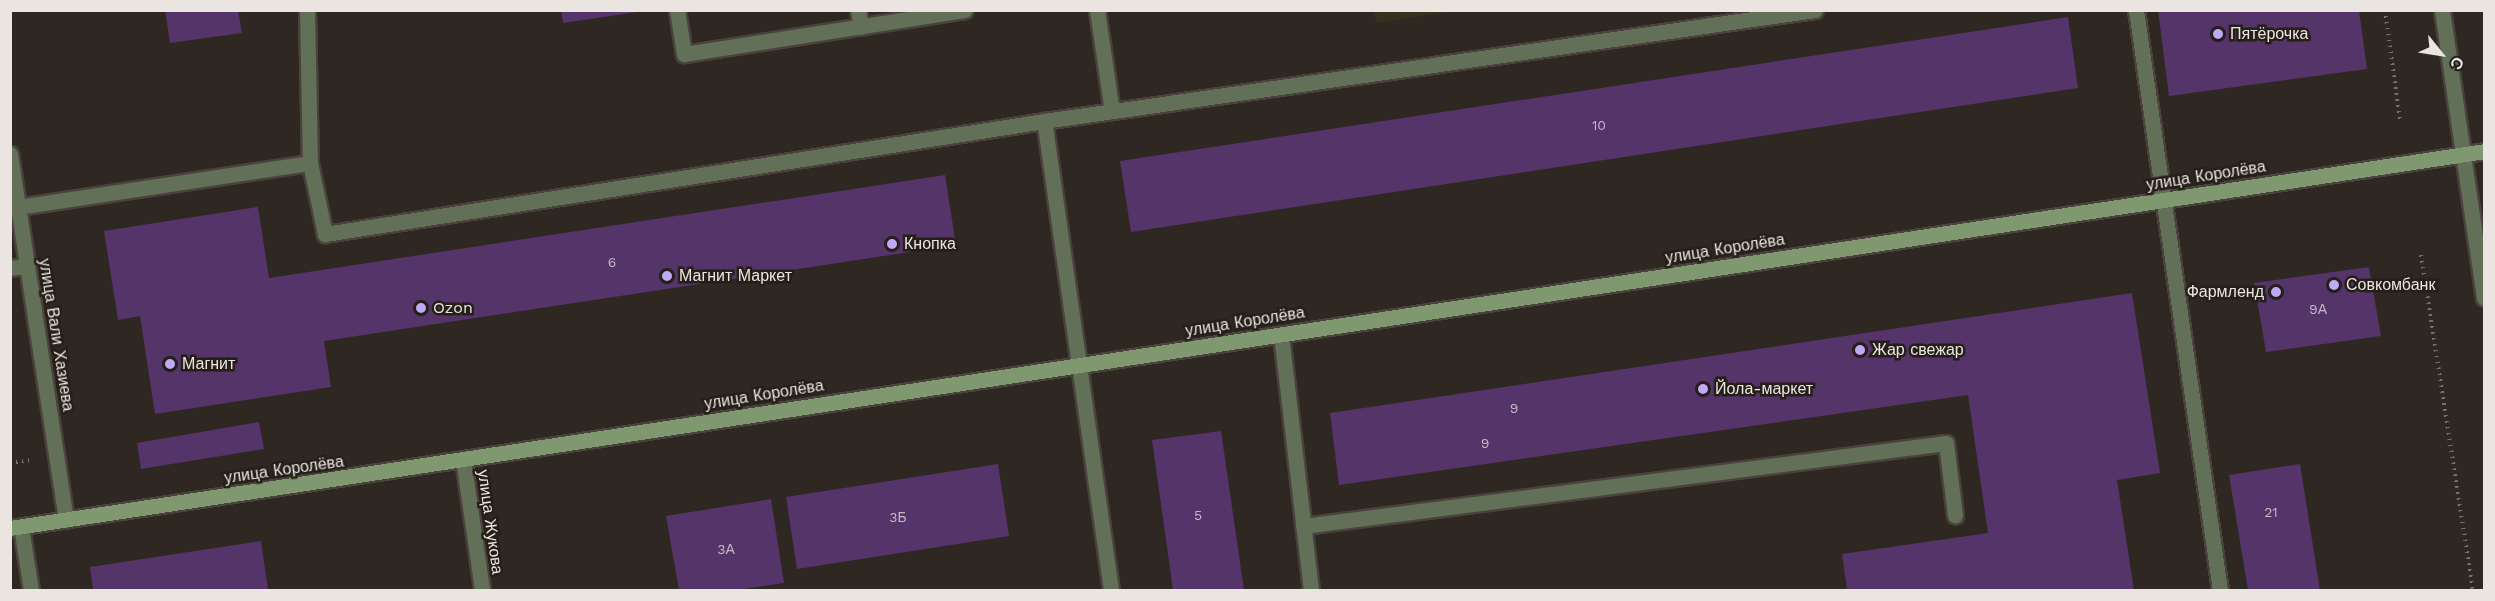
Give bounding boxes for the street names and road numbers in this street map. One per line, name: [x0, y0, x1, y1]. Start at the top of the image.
street label: улица Королёва: [2145, 157, 2267, 195]
street label: улица Королёва: [1664, 230, 1786, 268]
street label: улица Вали Хазиева: [34, 257, 78, 413]
street label: улица Королёва: [1184, 303, 1306, 341]
street label: улица Королёва: [703, 376, 825, 414]
street label: улица Королёва: [223, 452, 345, 488]
street label: улица Жукова: [473, 469, 507, 575]

